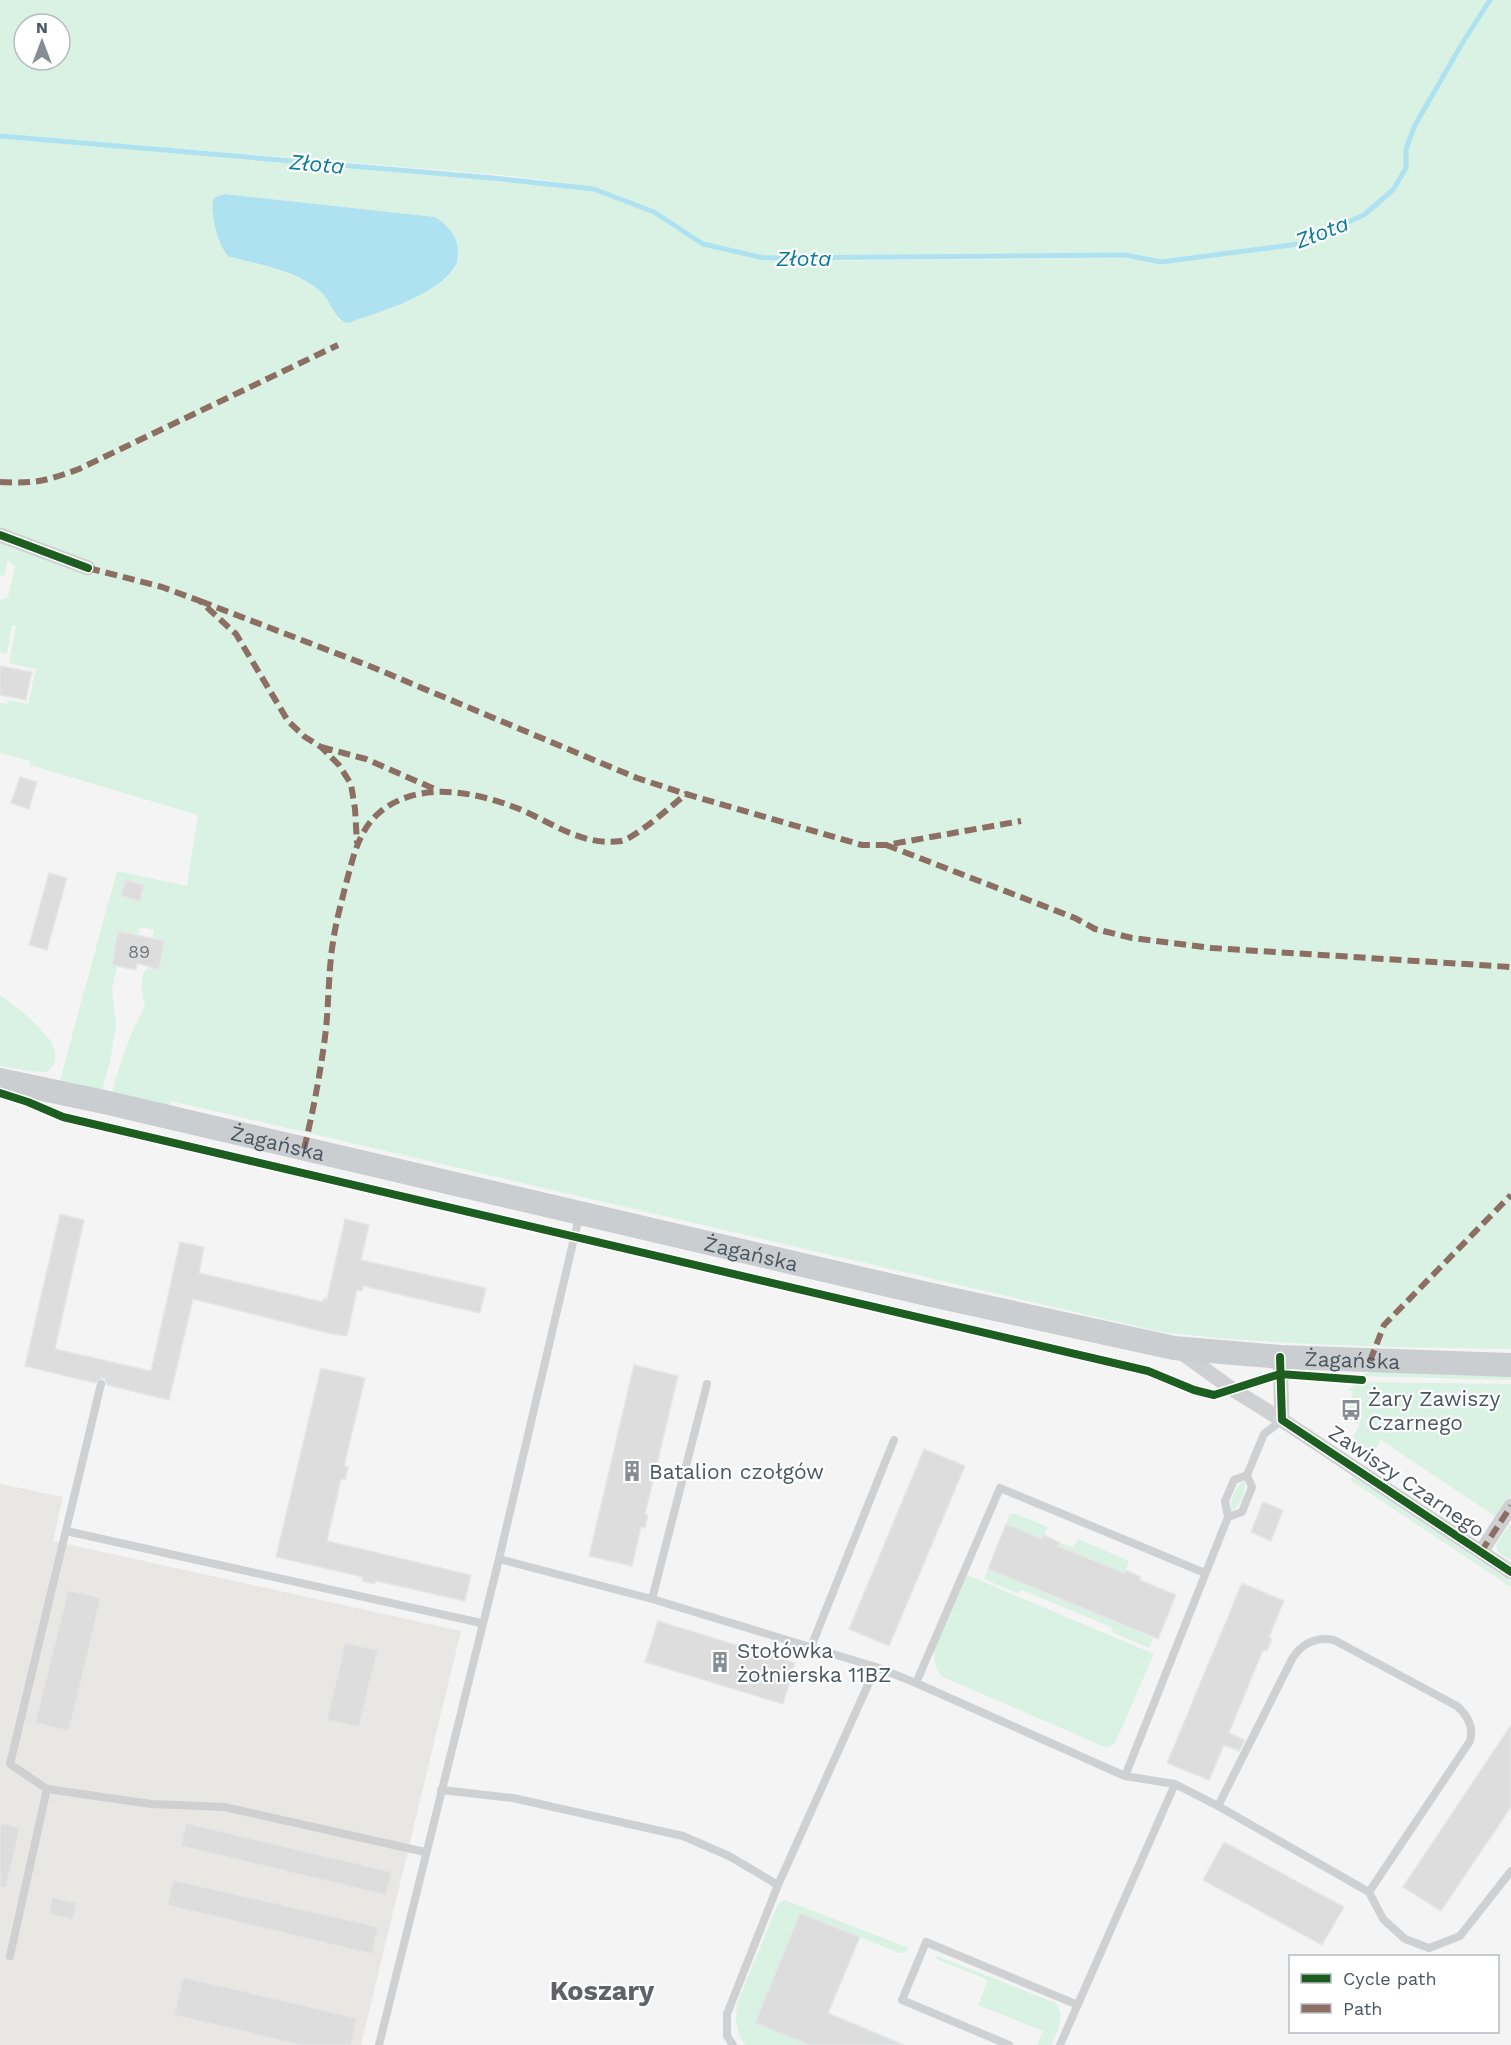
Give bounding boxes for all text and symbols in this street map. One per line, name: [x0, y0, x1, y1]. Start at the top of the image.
north arrow: [12, 12, 72, 72]
text: N: [36, 18, 48, 37]
water label: Złota: [287, 149, 346, 179]
water label: Złota: [1291, 210, 1352, 254]
water label: Złota: [775, 246, 832, 271]
house number: 89: [128, 941, 150, 962]
street label: Żagańska: [229, 1120, 328, 1166]
street label: Żagańska: [702, 1230, 801, 1276]
street label: Żagańska: [1304, 1345, 1401, 1374]
place label: Żary Zawiszy Czarnego: [1368, 1386, 1500, 1435]
bus stop icon: Żary Zawiszy Czarnego: [1339, 1398, 1363, 1422]
street label: Zawiszy Czarnego: [1324, 1420, 1490, 1542]
building icon: Batalion czołgów: [620, 1459, 644, 1483]
place label: Batalion czołgów: [649, 1459, 824, 1484]
place label: Stołówka żołnierska 11BZ: [737, 1638, 892, 1687]
building icon: Stołówka żołnierska 11BZ: [708, 1650, 732, 1674]
legend: [1289, 1955, 1499, 2033]
text: Cycle path: [1343, 1968, 1437, 1989]
district label: Koszary: [550, 1975, 655, 2007]
text: Path: [1343, 1998, 1383, 2019]

